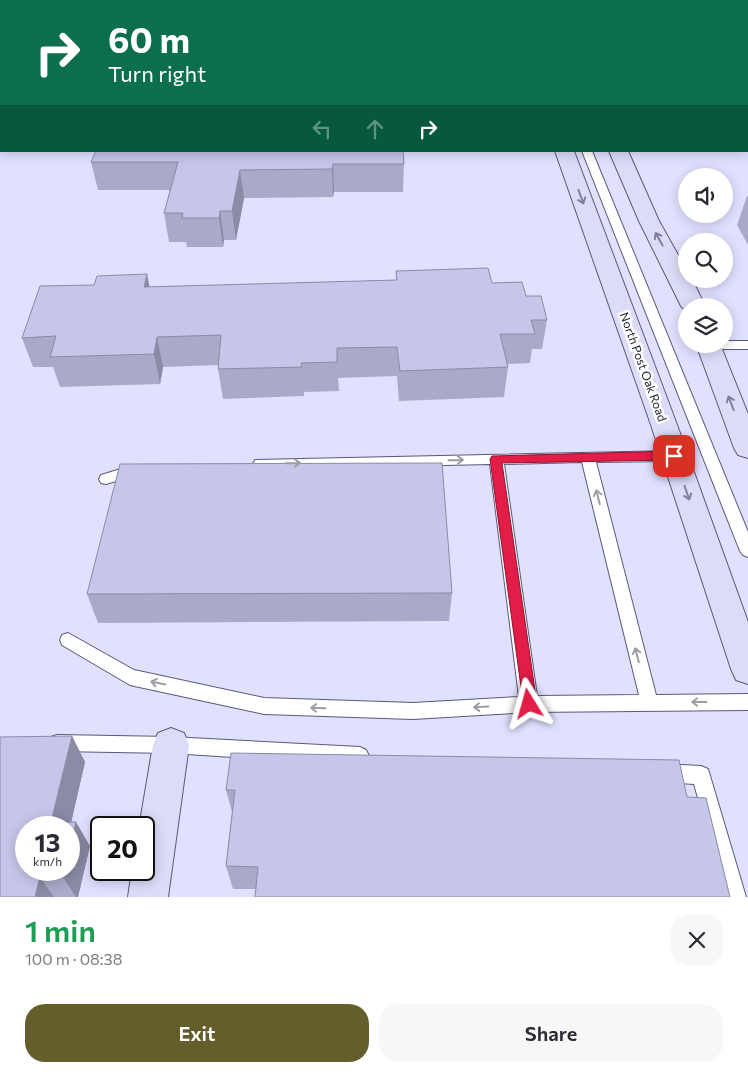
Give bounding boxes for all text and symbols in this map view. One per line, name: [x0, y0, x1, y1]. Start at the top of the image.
text: 60 m: [108, 17, 190, 60]
icon: right: [25, 20, 90, 85]
text: Turn right: [108, 60, 206, 87]
icon: left: [308, 115, 336, 143]
icon: ahead: [361, 115, 389, 143]
icon: right: [414, 115, 442, 143]
map controls: [678, 168, 733, 353]
button: sound: [678, 168, 733, 223]
one-way arrow: [577, 189, 586, 204]
one-way arrow: [654, 232, 663, 247]
button: search: [678, 233, 733, 288]
button: layers: [678, 298, 733, 353]
street label: North Post Oak Road: [618, 310, 670, 423]
one-way arrow: [726, 396, 735, 411]
pin: [653, 435, 695, 477]
icon: arrive: [660, 442, 688, 470]
one-way arrow: [448, 455, 464, 464]
one-way arrow: [285, 458, 301, 468]
one-way arrow: [683, 485, 692, 500]
one-way arrow: [593, 490, 602, 506]
one-way arrow: [632, 647, 641, 663]
position arrow: [502, 677, 554, 729]
one-way arrow: [151, 678, 167, 687]
one-way arrow: [691, 697, 708, 707]
one-way arrow: [473, 702, 489, 711]
one-way arrow: [311, 703, 327, 712]
speed limit sign: 20: [90, 816, 155, 881]
text: 13: [35, 827, 60, 857]
text: km/h: [33, 854, 62, 868]
text: 1 min: [25, 911, 96, 948]
button: close: [671, 914, 723, 966]
text: 100 m · 08:38: [25, 949, 122, 968]
button: Exit: [25, 1004, 369, 1062]
button: Share: [379, 1004, 723, 1062]

